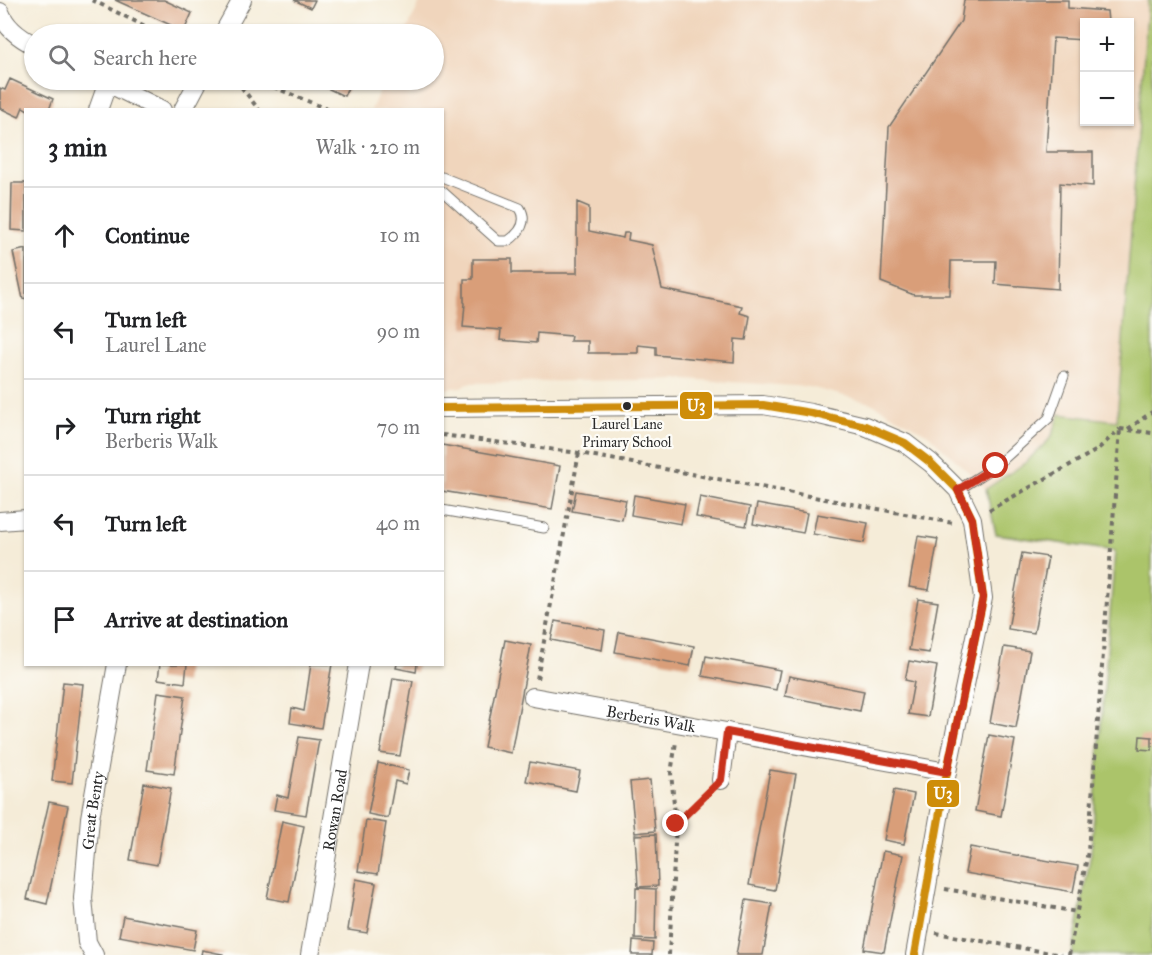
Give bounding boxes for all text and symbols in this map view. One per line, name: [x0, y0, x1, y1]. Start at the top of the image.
map controls: [1080, 18, 1134, 126]
button: +: [1080, 18, 1134, 72]
search box: [24, 24, 444, 90]
icon: search: [45, 41, 78, 74]
text: Search here: [93, 44, 197, 71]
button: −: [1080, 72, 1134, 126]
text: 3 min: [48, 131, 107, 163]
text: Walk · 210 m: [315, 135, 420, 159]
icon: ahead: [48, 219, 81, 252]
text: Continue: [105, 222, 190, 249]
text: 10 m: [379, 223, 420, 247]
text: Turn left: [105, 306, 187, 333]
icon: left: [48, 315, 81, 348]
text: 90 m: [377, 319, 420, 343]
text: Laurel Lane: [105, 333, 207, 357]
line badge: U3: [679, 391, 713, 420]
text: U3: [686, 396, 706, 416]
marker: Laurel Lane Primary School: [621, 400, 633, 412]
text: Turn right: [105, 402, 201, 429]
icon: right: [48, 411, 81, 444]
text: 70 m: [377, 415, 420, 439]
place label: Laurel Lane Primary School: [582, 416, 672, 451]
text: Berberis Walk: [105, 429, 218, 453]
route start: [982, 452, 1008, 478]
icon: left: [48, 507, 81, 540]
text: Turn left: [105, 510, 187, 537]
text: 40 m: [376, 511, 420, 535]
icon: arrive: [48, 603, 81, 636]
text: Arrive at destination: [105, 606, 288, 633]
street label: Berberis Walk: [605, 701, 698, 736]
street label: Rowan Road: [319, 768, 351, 852]
street label: Great Benty: [78, 769, 108, 851]
line badge: U3: [926, 779, 960, 808]
text: U3: [933, 784, 953, 804]
route end: [662, 810, 688, 836]

